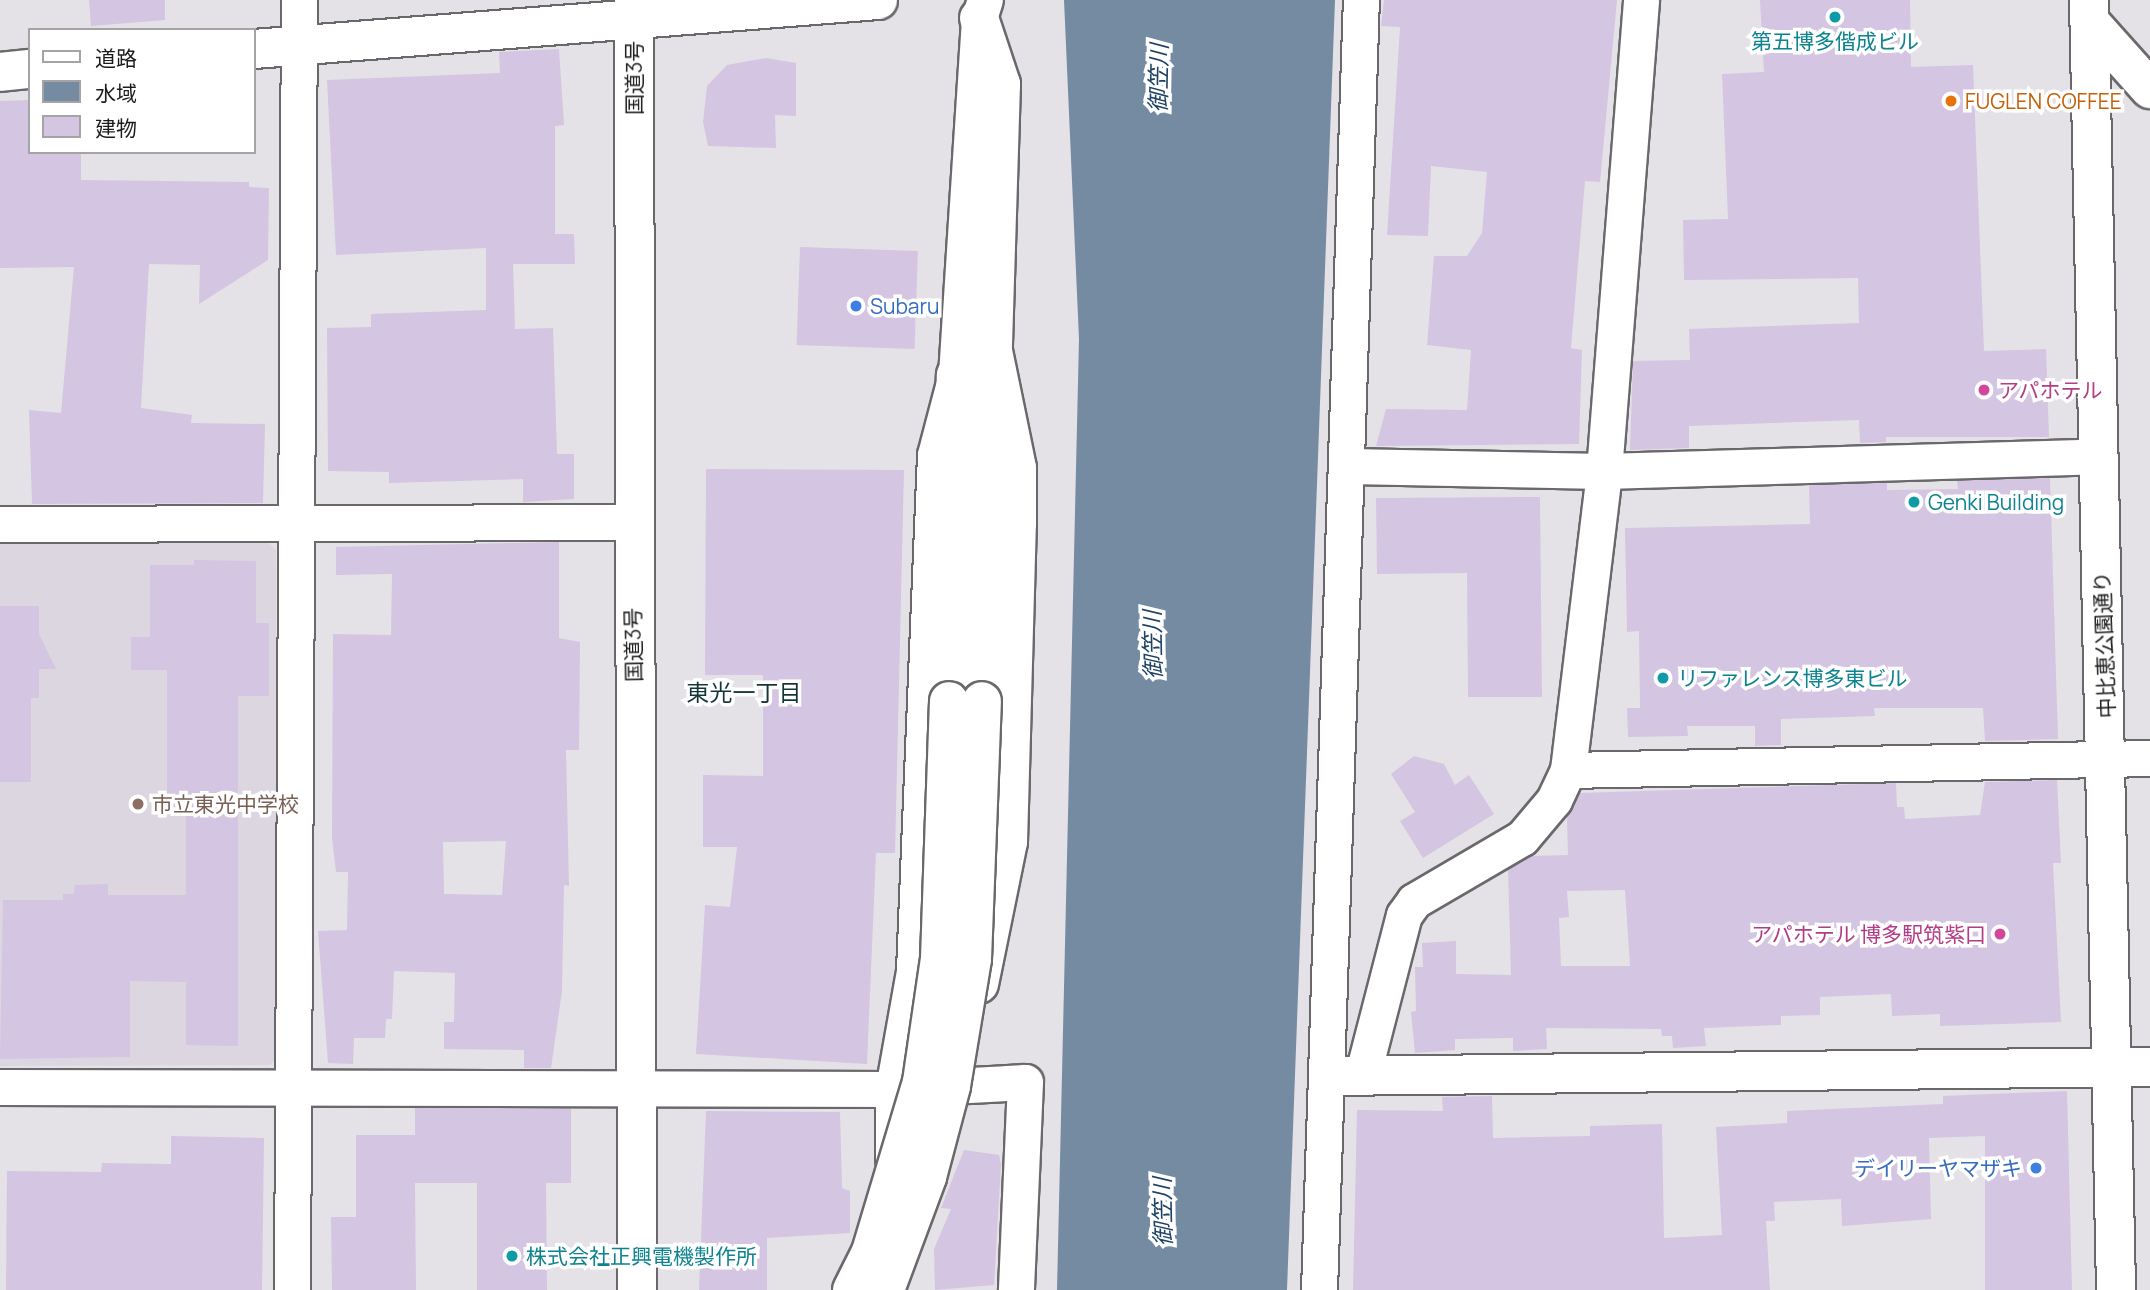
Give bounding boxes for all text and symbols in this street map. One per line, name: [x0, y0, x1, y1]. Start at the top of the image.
marker: 第五博多偕成ビル: [1827, 9, 1843, 25]
legend: [28, 28, 256, 154]
place label: 第五博多偕成ビル: [1751, 28, 1919, 54]
street label: 国道3号: [621, 41, 647, 115]
water label: 御笠川: [1144, 43, 1172, 113]
text: 道路: [95, 44, 137, 72]
text: 水域: [95, 79, 137, 107]
place label: FUGLEN COFFEE: [1965, 88, 2122, 114]
marker: FUGLEN COFFEE: [1943, 93, 1959, 109]
text: 建物: [95, 114, 137, 142]
place label: Subaru: [870, 293, 940, 319]
marker: Subaru: [848, 298, 864, 314]
place label: アパホテル: [1998, 377, 2103, 403]
marker: アパホテル: [1976, 382, 1992, 398]
place label: Genki Building: [1928, 489, 2064, 515]
marker: Genki Building: [1906, 494, 1922, 510]
street label: 中比恵公園通り: [2089, 571, 2119, 719]
street label: 国道3号: [620, 607, 646, 683]
water label: 御笠川: [1138, 610, 1166, 680]
place label: リファレンス博多東ビル: [1677, 665, 1908, 691]
marker: リファレンス博多東ビル: [1655, 670, 1671, 686]
district label: 東光一丁目: [687, 678, 801, 706]
place label: 市立東光中学校: [152, 791, 299, 817]
marker: 市立東光中学校: [130, 796, 146, 812]
place label: アパホテル 博多駅筑紫口: [1751, 921, 1986, 947]
marker: アパホテル 博多駅筑紫口: [1992, 926, 2008, 942]
place label: デイリーヤマザキ: [1854, 1155, 2022, 1181]
marker: デイリーヤマザキ: [2028, 1160, 2044, 1176]
water label: 御笠川: [1148, 1177, 1176, 1247]
place label: 株式会社正興電機製作所: [526, 1243, 757, 1269]
marker: 株式会社正興電機製作所: [504, 1248, 520, 1264]

